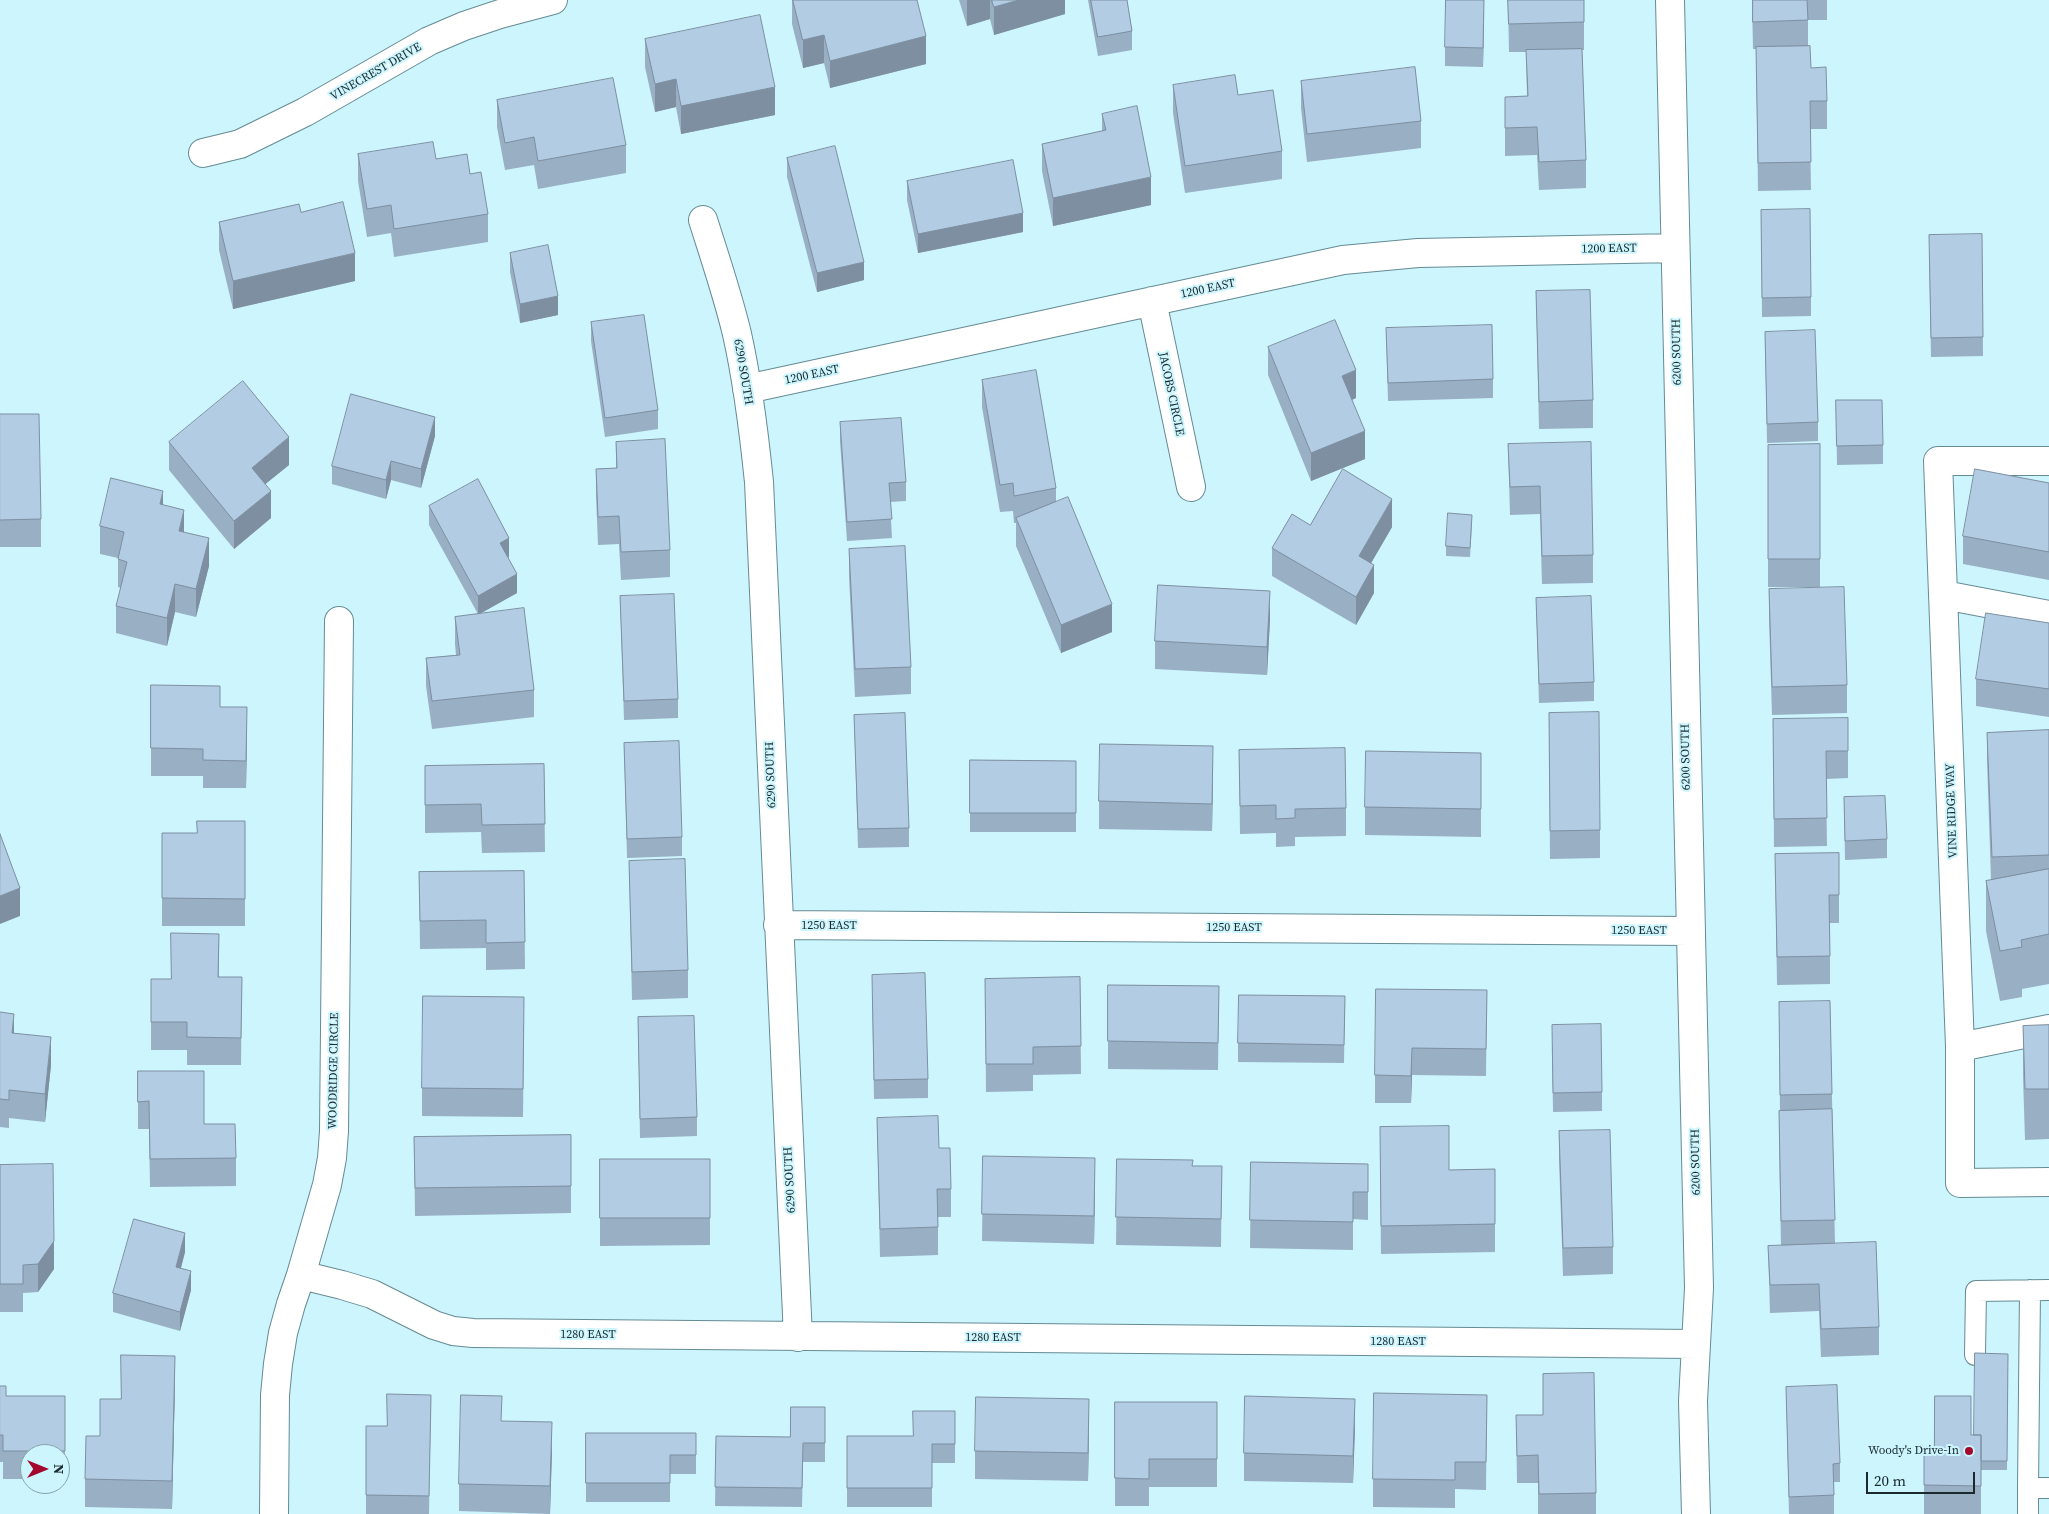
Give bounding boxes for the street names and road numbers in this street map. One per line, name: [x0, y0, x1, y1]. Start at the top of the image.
street label: VINECREST DRIVE: [328, 40, 424, 104]
street label: 1200 EAST: [1581, 241, 1637, 257]
street label: 1200 EAST: [1179, 276, 1237, 302]
street label: 6200 SOUTH: [1669, 319, 1685, 385]
street label: 6290 SOUTH: [730, 338, 756, 406]
street label: JACOBS CIRCLE: [1155, 351, 1187, 437]
street label: 1200 EAST: [783, 362, 841, 388]
street label: 6200 SOUTH: [1678, 724, 1694, 790]
street label: 6290 SOUTH: [763, 742, 779, 808]
street label: VINE RIDGE WAY: [1943, 763, 1961, 859]
street label: 1250 EAST: [801, 919, 857, 933]
street label: 1250 EAST: [1206, 921, 1262, 935]
street label: 1250 EAST: [1611, 924, 1667, 938]
street label: WOODRIDGE CIRCLE: [326, 1013, 342, 1129]
street label: 6200 SOUTH: [1688, 1129, 1704, 1195]
street label: 6290 SOUTH: [781, 1146, 799, 1214]
street label: 1280 EAST: [560, 1328, 616, 1342]
street label: 1280 EAST: [965, 1331, 1021, 1345]
street label: 1280 EAST: [1370, 1335, 1426, 1349]

